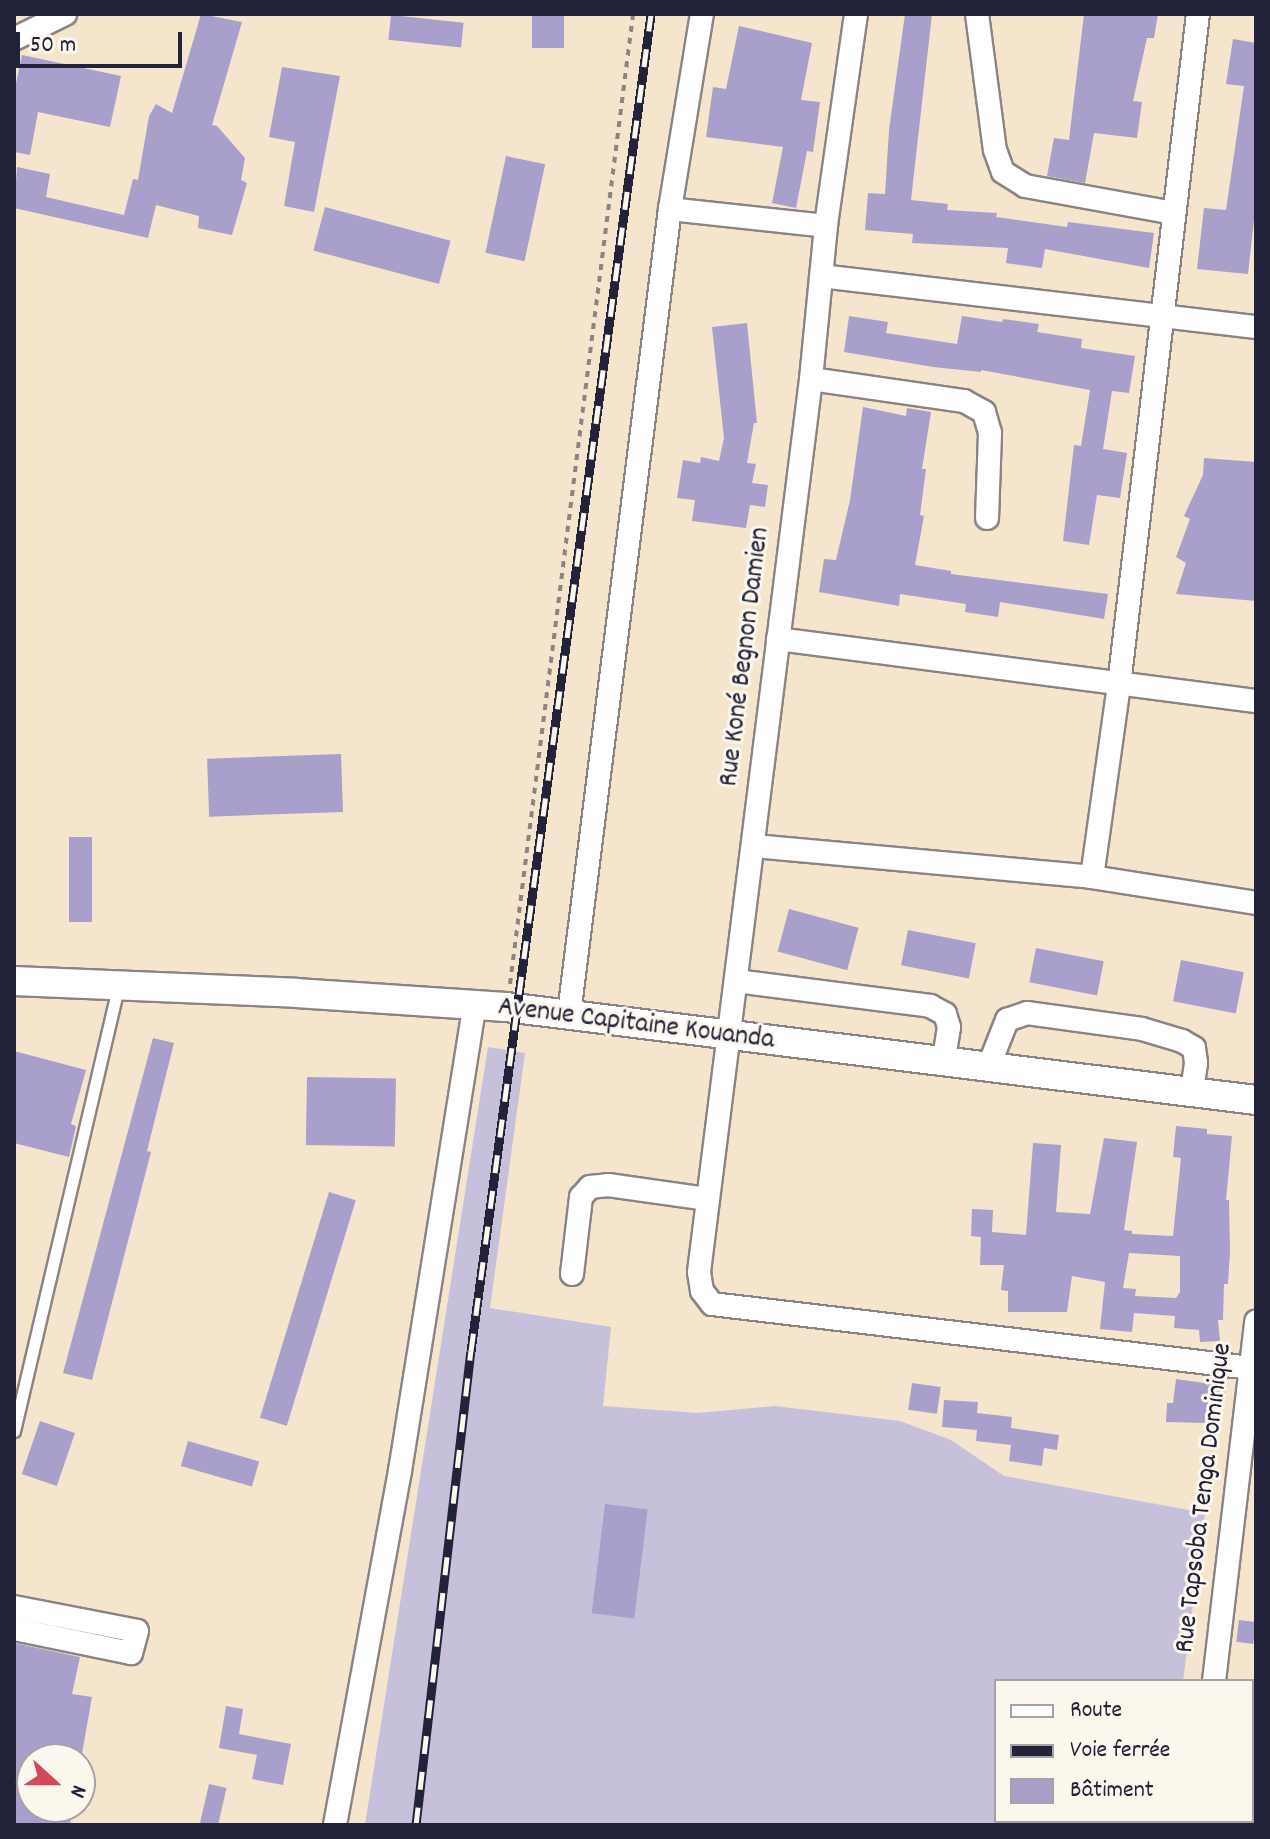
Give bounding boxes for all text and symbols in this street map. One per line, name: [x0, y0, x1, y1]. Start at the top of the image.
scale bar: [20, 16, 186, 66]
text: 50 m: [30, 29, 76, 63]
street label: Rue Koné Begnon Damien: [713, 525, 779, 789]
street label: Avenue Capitaine Kouanda: [496, 991, 776, 1059]
street label: Rue Tapsoba Tenga Dominique: [1169, 1341, 1241, 1655]
legend: [994, 1679, 1254, 1823]
text: Route: [1070, 1694, 1122, 1728]
text: Voie ferrée: [1070, 1734, 1170, 1768]
north arrow: [16, 1743, 96, 1823]
text: Bâtiment: [1070, 1774, 1154, 1808]
text: N: [61, 1780, 93, 1802]

